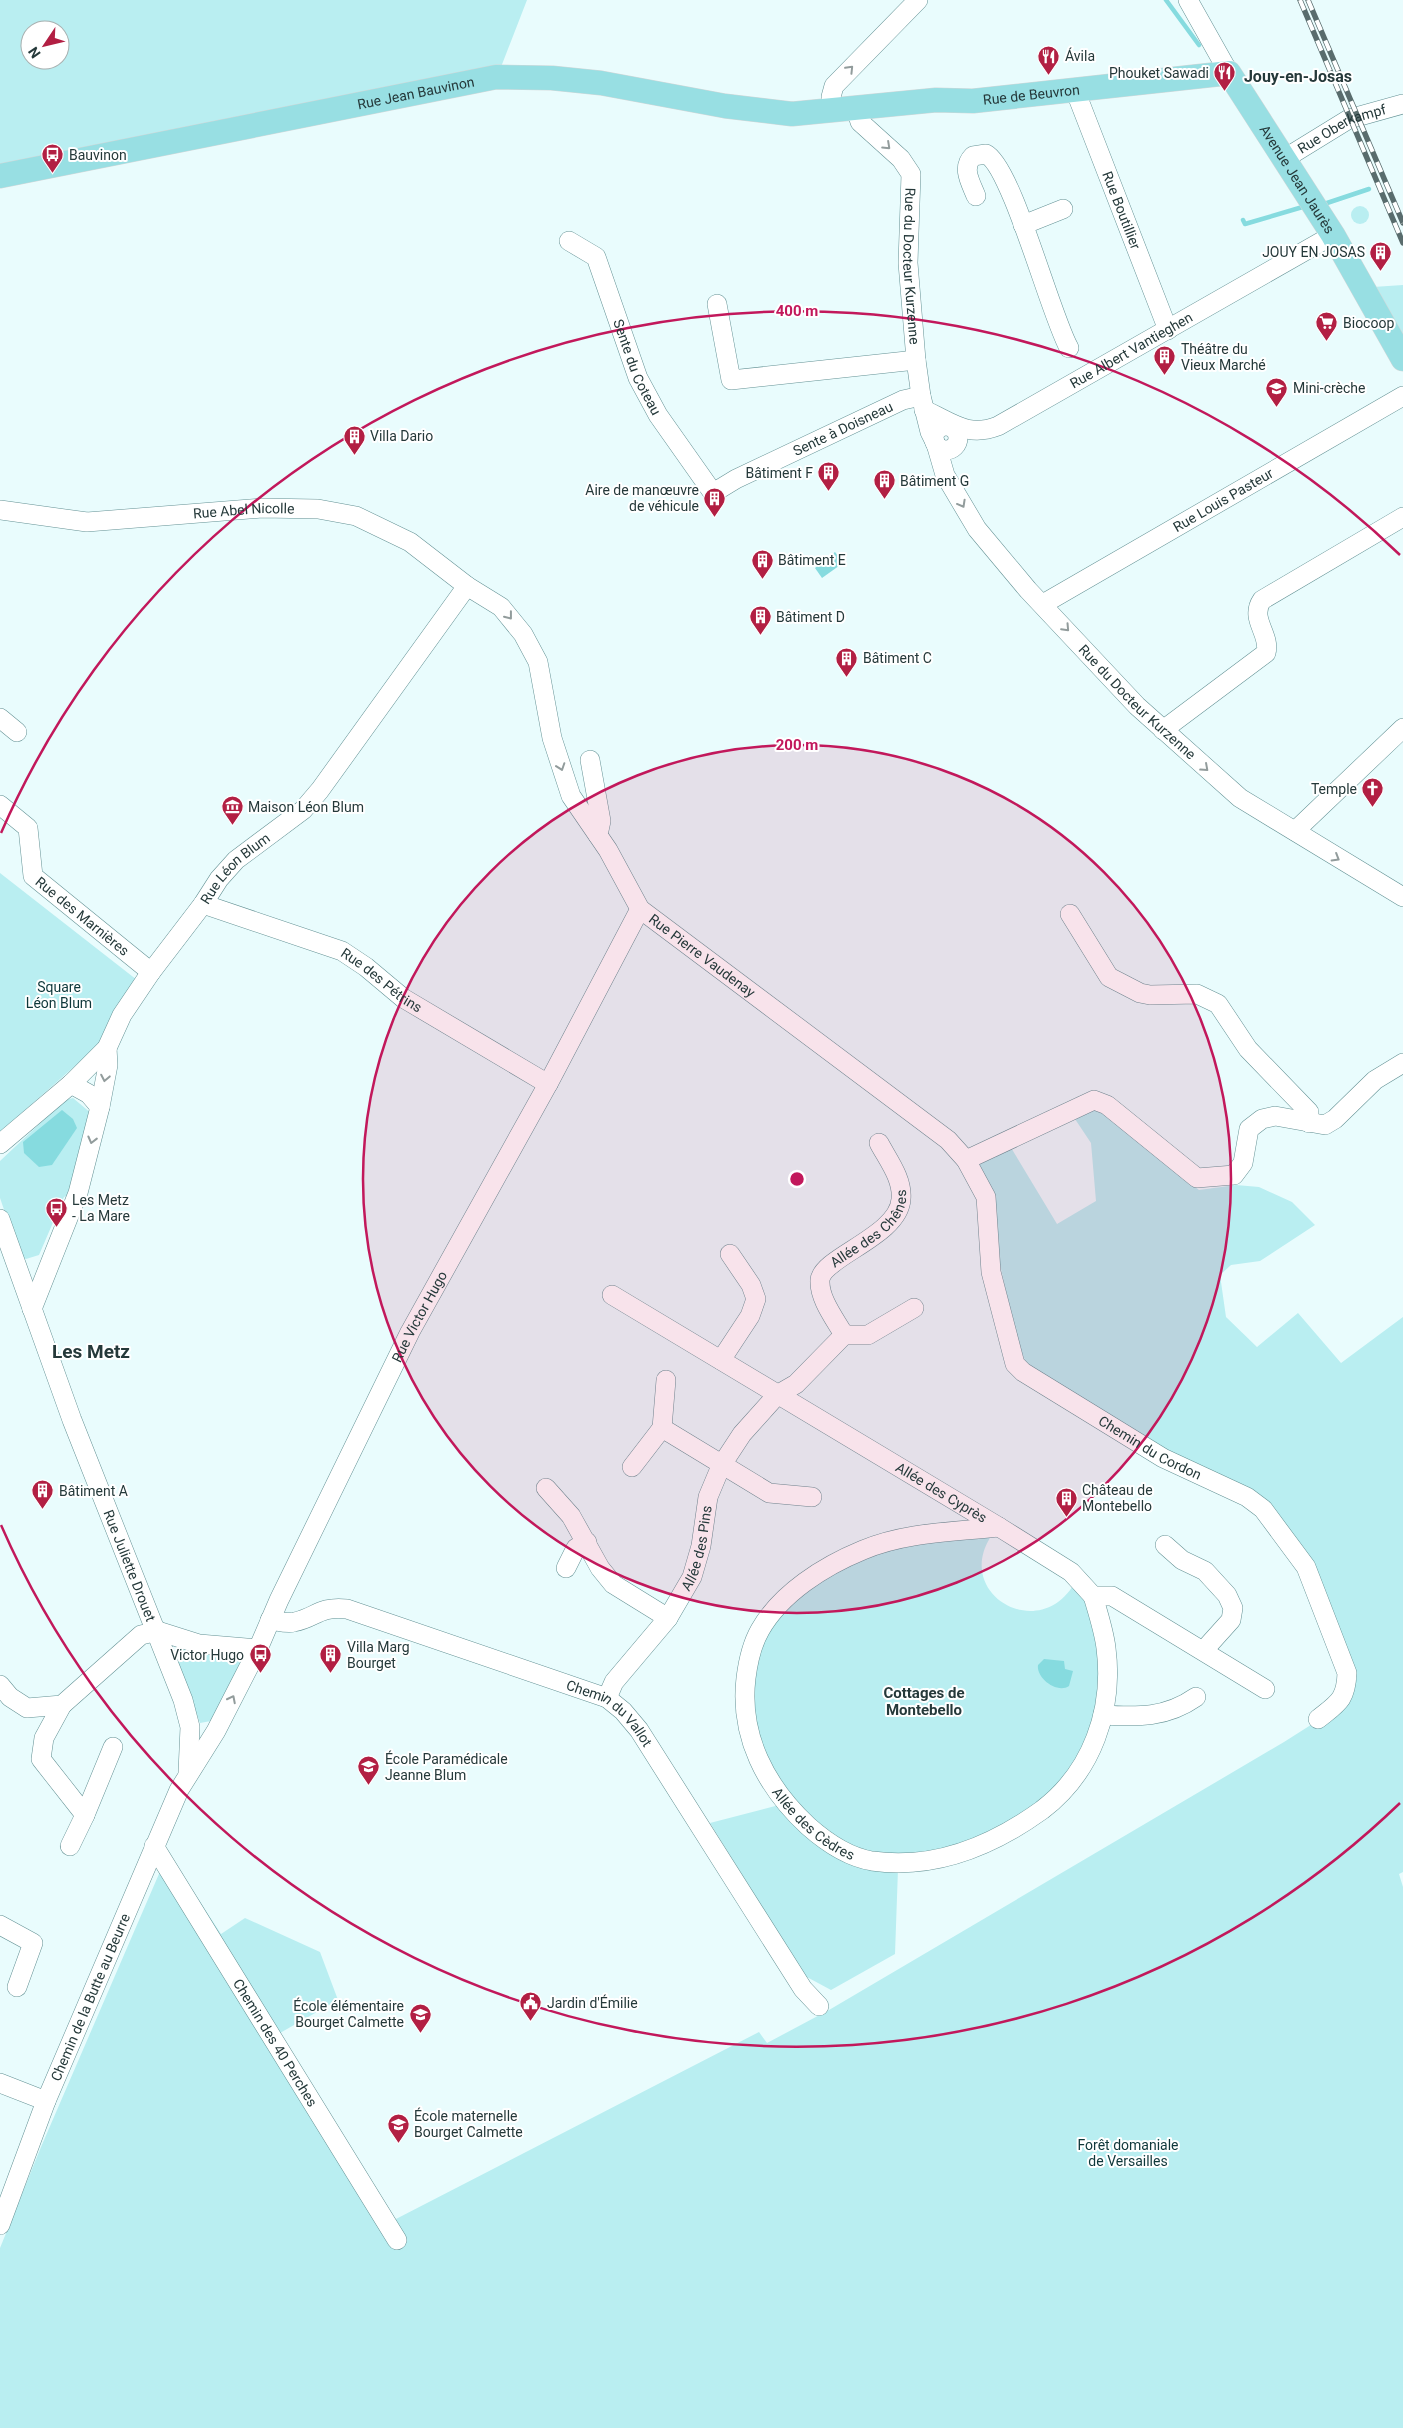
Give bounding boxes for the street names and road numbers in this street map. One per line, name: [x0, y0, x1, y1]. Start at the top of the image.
street label: Rue Jean Bauvinon: [356, 74, 476, 113]
street label: Rue de Beuvron: [982, 81, 1080, 108]
street label: Rue Oberkampf: [1295, 101, 1388, 157]
street label: Avenue Jean Jaurès: [1256, 122, 1338, 236]
street label: Rue Boutillier: [1099, 169, 1144, 252]
street label: Rue du Docteur Kurzenne: [900, 187, 923, 345]
street label: Rue Albert Vantieghen: [1067, 309, 1195, 391]
street label: Sente du Coteau: [610, 317, 664, 418]
street label: Sente à Doisneau: [790, 398, 895, 459]
street label: Rue Louis Pasteur: [1170, 465, 1276, 535]
street label: Rue Abel Nicolle: [192, 500, 295, 521]
street label: Rue du Docteur Kurzenne: [1075, 641, 1199, 762]
street label: Rue Léon Blum: [197, 830, 273, 907]
street label: Rue des Marnières: [32, 873, 132, 959]
street label: Rue Pierre Vaudenay: [646, 911, 759, 1001]
street label: Rue des Pétrins: [338, 945, 425, 1015]
street label: Allée des Chênes: [827, 1189, 909, 1270]
street label: Rue Victor Hugo: [389, 1268, 450, 1365]
street label: Chemin du Cordon: [1096, 1412, 1204, 1483]
street label: Allée des Cyprès: [893, 1459, 990, 1526]
street label: Allée des Pins: [678, 1504, 715, 1594]
street label: Rue Juliette Drouet: [100, 1507, 159, 1624]
street label: Chemin du Vallot: [564, 1677, 656, 1750]
street label: Allée des Cèdres: [769, 1784, 857, 1863]
street label: Chemin de la Butte au Beurre: [47, 1911, 133, 2084]
street label: Chemin des 40 Perches: [230, 1976, 321, 2109]

